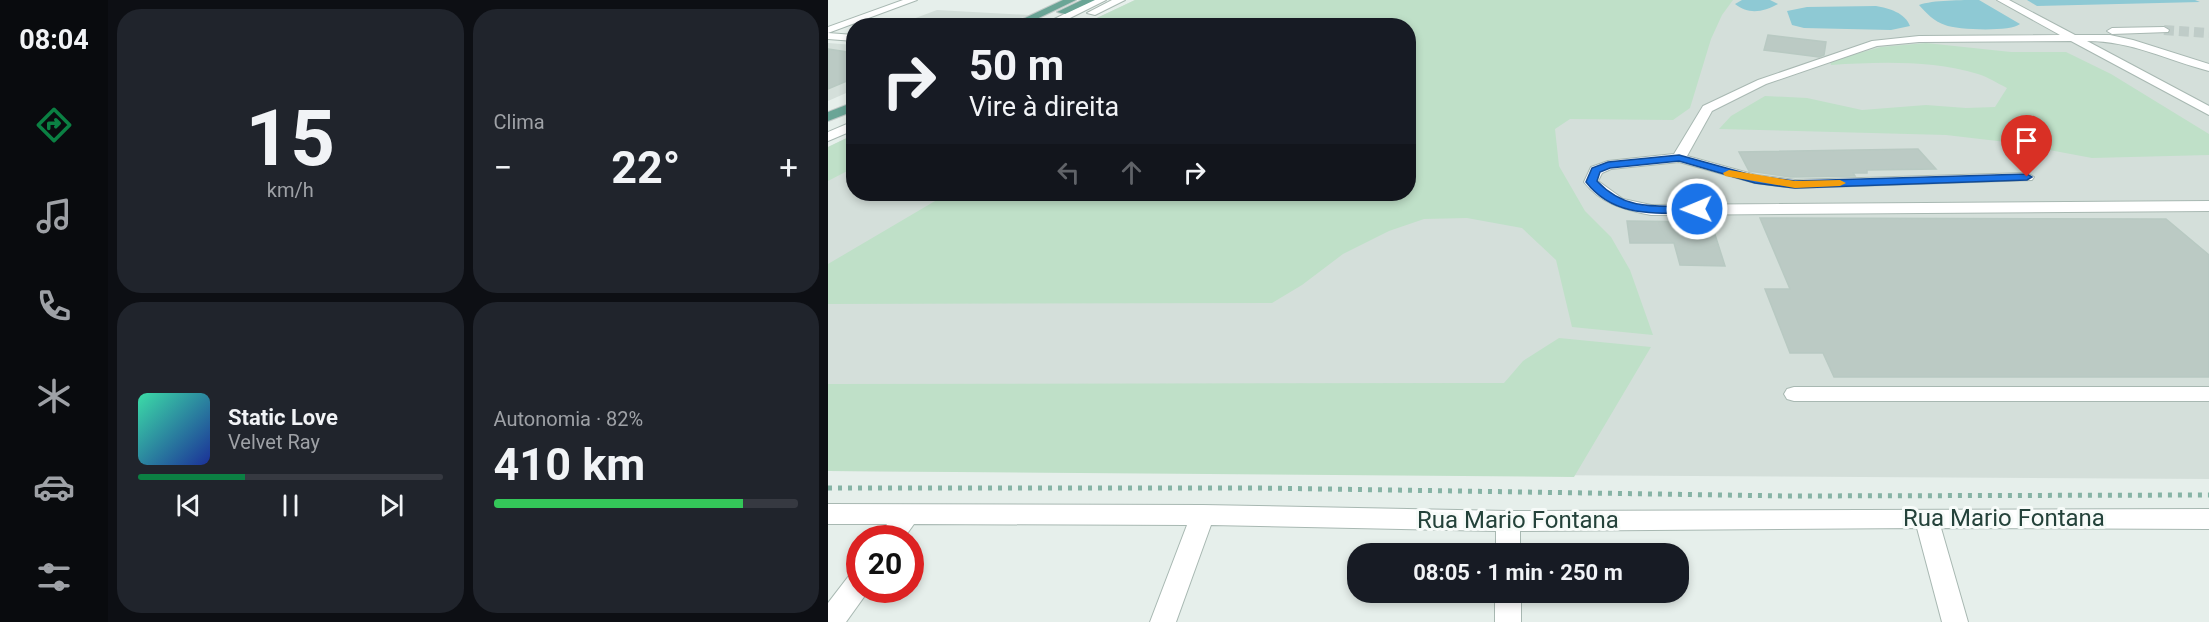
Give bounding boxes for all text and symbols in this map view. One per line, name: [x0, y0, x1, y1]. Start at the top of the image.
text: 08:04: [19, 24, 89, 56]
text: 50 m: [969, 41, 1064, 90]
icon: right: [870, 42, 948, 120]
text: Vire à direita: [969, 91, 1119, 123]
text: 15: [245, 93, 335, 184]
icon: directions: [33, 104, 75, 146]
text: Clima: [494, 110, 545, 134]
pin: [2001, 115, 2052, 177]
icon: arrive: [2010, 124, 2043, 157]
text: 22°: [611, 141, 680, 194]
text: −: [494, 148, 512, 187]
text: +: [779, 148, 798, 187]
icon: left: [1052, 156, 1085, 189]
icon: ahead: [1115, 156, 1148, 189]
icon: right: [1178, 156, 1211, 189]
position arrow: [1665, 177, 1729, 241]
text: km/h: [267, 178, 314, 202]
icon: music: [33, 195, 75, 237]
icon: phone: [33, 285, 75, 327]
icon: climate: [33, 375, 75, 417]
text: Static Love: [228, 405, 338, 430]
text: Autonomia · 82%: [494, 407, 643, 431]
text: Velvet Ray: [228, 430, 320, 454]
text: 410 km: [494, 438, 645, 491]
icon: car: [33, 466, 75, 508]
icon: previous: [172, 489, 205, 522]
icon: pause: [274, 489, 307, 522]
icon: next: [375, 489, 408, 522]
street label: Rua Mario Fontana: [1903, 504, 2105, 532]
street label: Rua Mario Fontana: [1417, 506, 1619, 534]
speed limit sign: 20: [846, 525, 924, 603]
icon: filters: [33, 556, 75, 598]
text: 08:05 · 1 min · 250 m: [1413, 560, 1623, 585]

